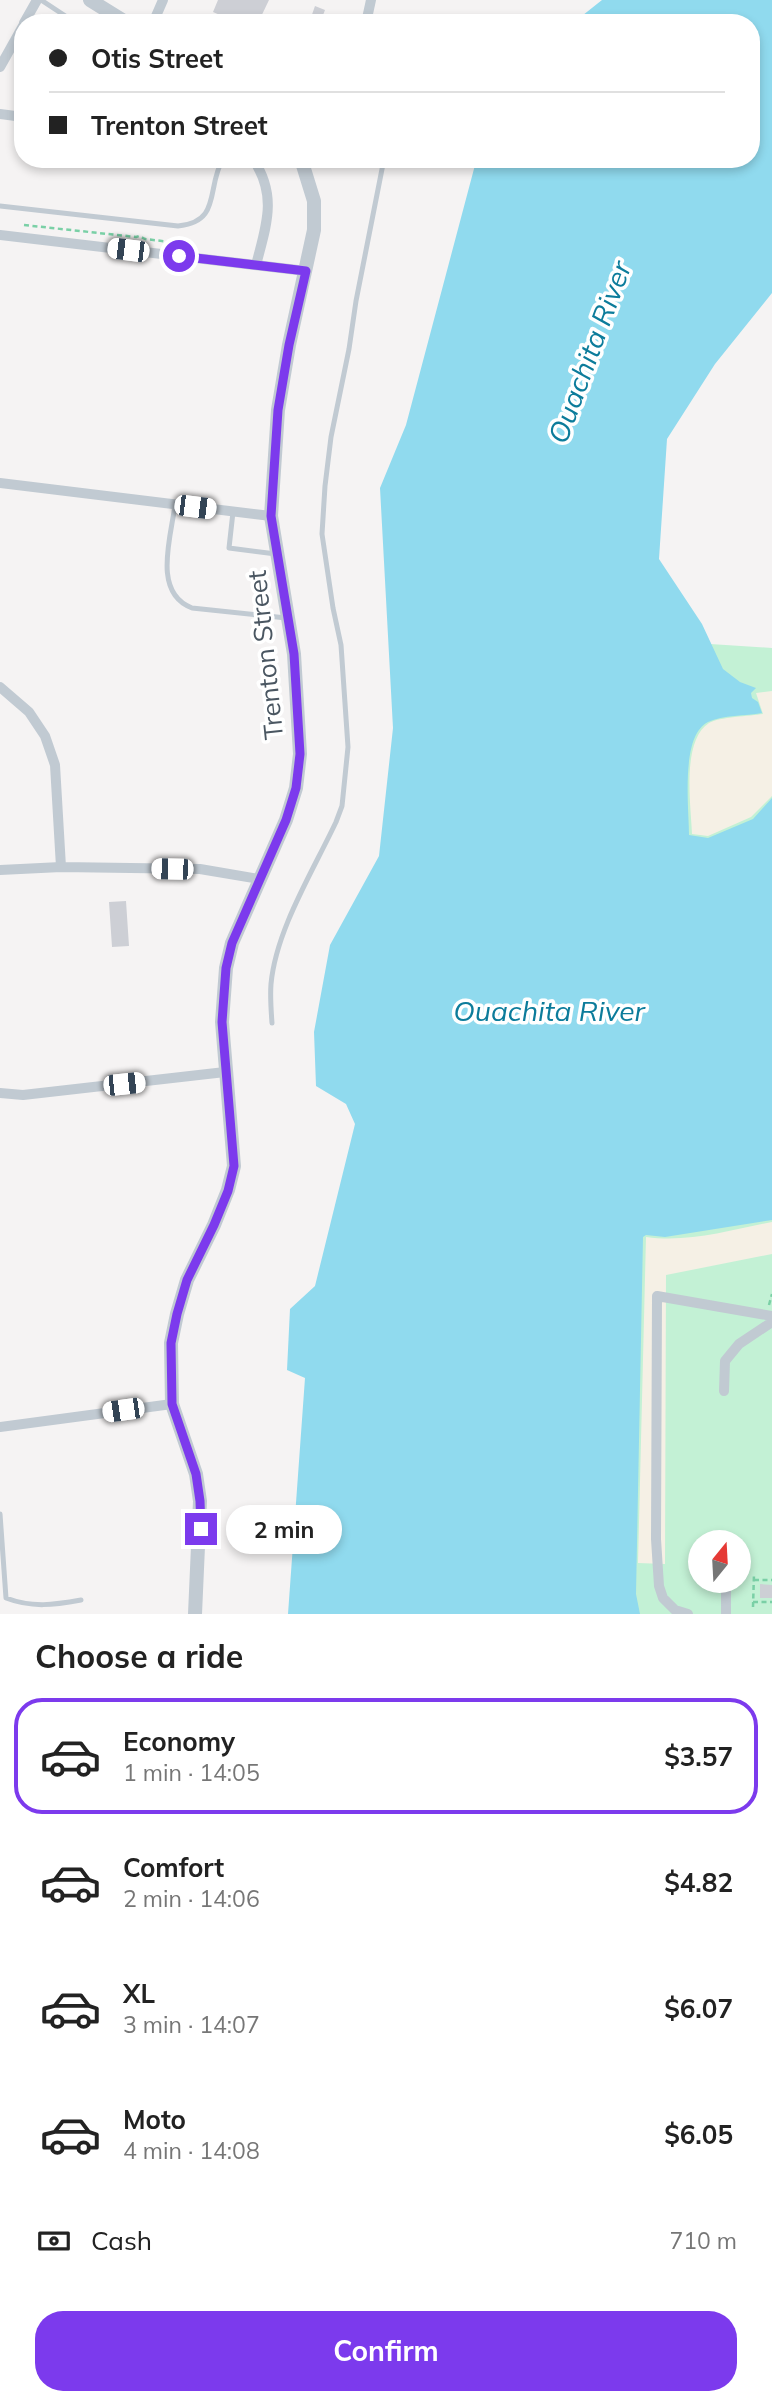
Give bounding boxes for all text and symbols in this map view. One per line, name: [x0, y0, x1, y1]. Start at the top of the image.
text: Otis Street: [91, 42, 223, 75]
text: Trenton Street: [91, 109, 268, 142]
car: [106, 237, 151, 263]
route start: [163, 240, 195, 272]
water label: Ouachita River: [540, 254, 639, 448]
car: [173, 494, 218, 520]
street label: Trenton Street: [240, 569, 290, 741]
car: [151, 858, 194, 880]
water label: Ouachita River: [453, 993, 647, 1028]
car: [103, 1071, 146, 1097]
car: [101, 1397, 146, 1423]
callout: 2 min: [226, 1504, 341, 1554]
route end: [185, 1513, 217, 1545]
text: 2 min: [254, 1515, 314, 1544]
north arrow: [688, 1530, 751, 1592]
map controls: [688, 1530, 751, 1593]
text: Choose a ride: [35, 1636, 243, 1676]
icon: car: [39, 1725, 102, 1788]
text: Economy: [123, 1725, 235, 1758]
text: $3.57: [664, 1740, 733, 1773]
text: 1 min · 14:05: [123, 1758, 260, 1787]
icon: car: [39, 1851, 102, 1914]
text: Comfort: [123, 1851, 224, 1884]
text: $4.82: [664, 1866, 733, 1899]
text: 2 min · 14:06: [123, 1884, 260, 1913]
icon: car: [39, 1977, 102, 2040]
text: XL: [123, 1977, 155, 2010]
text: $6.07: [664, 1992, 733, 2025]
text: 3 min · 14:07: [123, 2010, 260, 2039]
icon: car: [39, 2103, 102, 2166]
text: Moto: [123, 2103, 186, 2136]
text: $6.05: [664, 2118, 733, 2151]
text: 4 min · 14:08: [123, 2136, 260, 2165]
icon: cash: [35, 2222, 73, 2260]
text: Cash: [91, 2224, 152, 2257]
text: 710 m: [669, 2226, 737, 2255]
button: Confirm: [35, 2311, 737, 2391]

